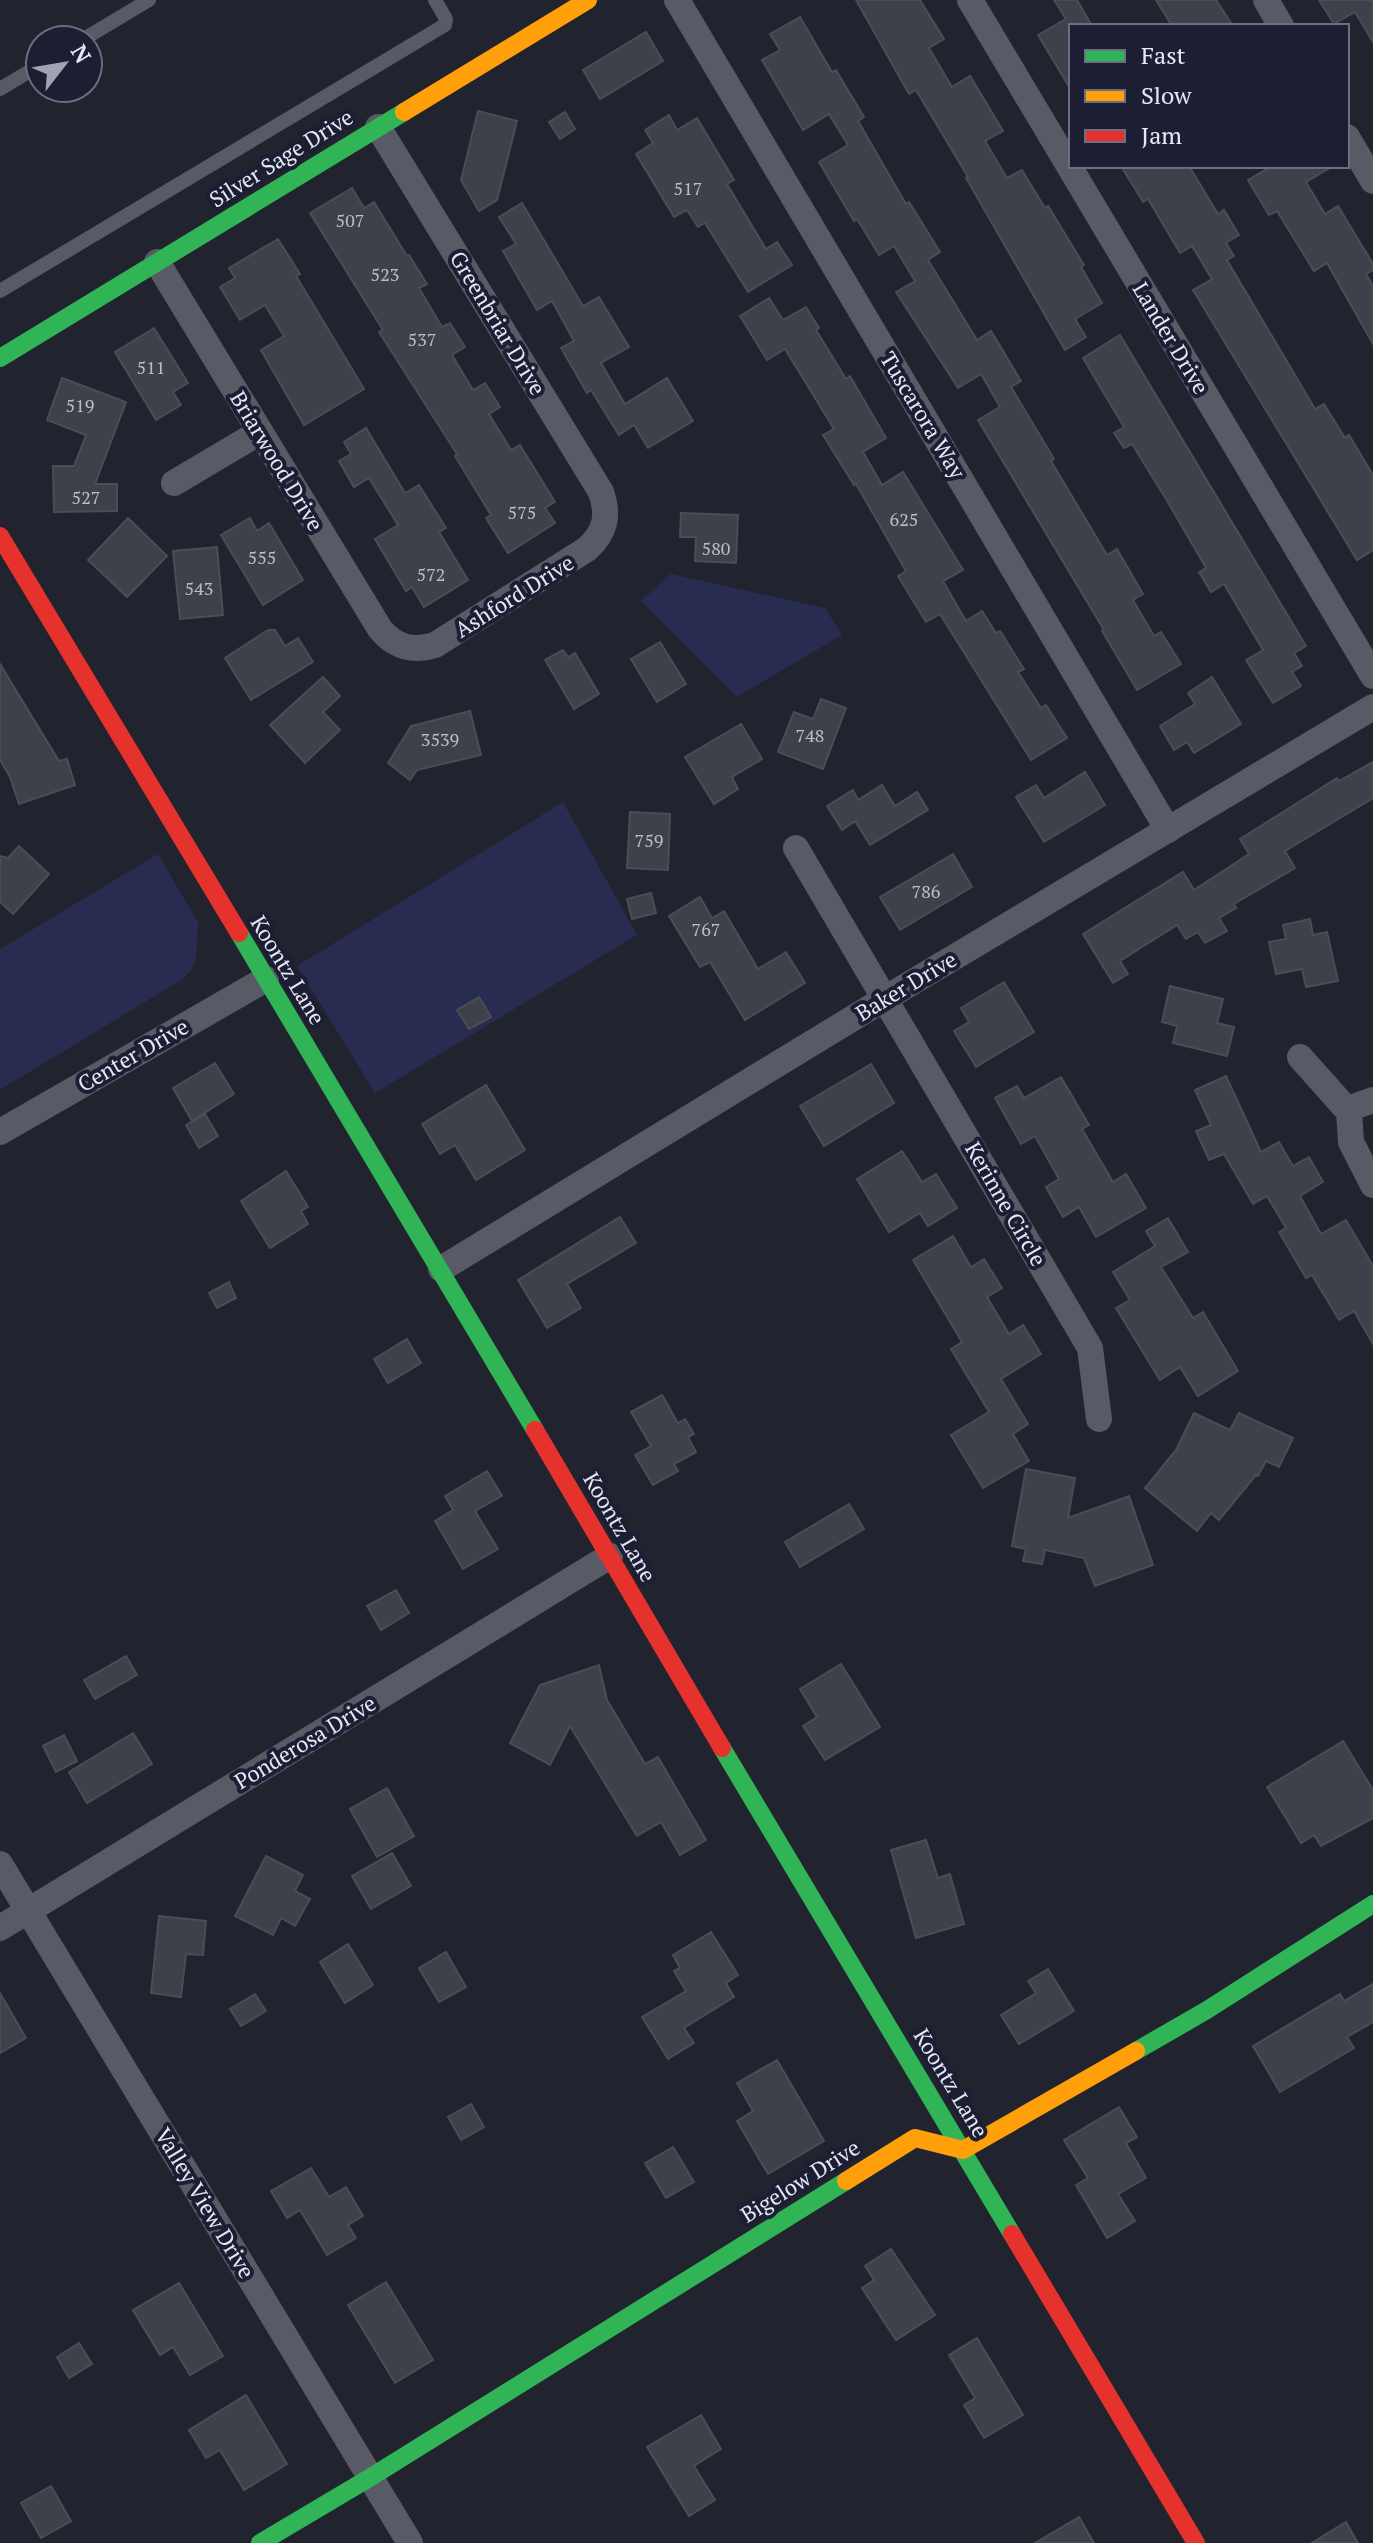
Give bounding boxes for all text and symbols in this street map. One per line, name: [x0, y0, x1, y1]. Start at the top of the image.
north arrow: [24, 24, 104, 104]
legend: [1069, 24, 1349, 168]
text: N: [65, 39, 98, 68]
text: Fast: [1141, 39, 1186, 71]
text: Slow: [1141, 79, 1192, 111]
street label: Silver Sage Drive: [204, 102, 358, 213]
text: Jam: [1141, 119, 1182, 151]
house number: 517: [674, 176, 702, 200]
house number: 507: [336, 208, 364, 232]
street label: Greenbriar Drive: [444, 245, 553, 400]
house number: 523: [371, 262, 399, 286]
street label: Lander Drive: [1127, 276, 1216, 399]
house number: 537: [408, 327, 436, 351]
street label: Tuscarora Way: [874, 346, 973, 484]
house number: 511: [137, 355, 165, 379]
street label: Briarwood Drive: [224, 385, 331, 536]
house number: 519: [66, 393, 94, 417]
house number: 527: [72, 485, 100, 509]
house number: 575: [508, 500, 536, 524]
house number: 625: [890, 507, 918, 531]
house number: 580: [702, 536, 730, 560]
house number: 555: [248, 545, 276, 569]
street label: Ashford Drive: [449, 547, 579, 644]
house number: 572: [417, 562, 445, 586]
house number: 543: [185, 576, 213, 600]
house number: 748: [796, 723, 824, 747]
house number: 3539: [421, 727, 459, 751]
house number: 759: [635, 828, 663, 852]
house number: 786: [912, 879, 941, 903]
street label: Koontz Lane: [245, 910, 332, 1030]
house number: 767: [692, 917, 720, 941]
street label: Baker Drive: [850, 944, 962, 1027]
street label: Center Drive: [72, 1011, 193, 1098]
street label: Kerinne Circle: [959, 1136, 1054, 1271]
street label: Koontz Lane: [577, 1467, 664, 1587]
street label: Ponderosa Drive: [229, 1688, 381, 1795]
street label: Koontz Lane: [908, 2023, 995, 2143]
street label: Valley View Drive: [149, 2122, 262, 2283]
street label: Bigelow Drive: [735, 2132, 865, 2229]

